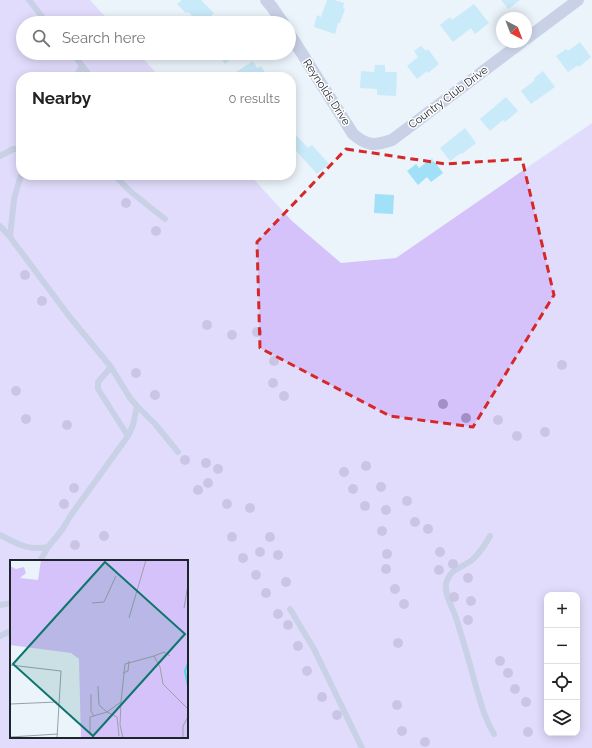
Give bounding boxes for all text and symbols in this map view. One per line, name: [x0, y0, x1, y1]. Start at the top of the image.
north arrow: [496, 12, 532, 48]
search box: [16, 16, 296, 60]
icon: search: [30, 27, 52, 49]
text: Search here: [62, 29, 145, 47]
street label: Reynolds Drive: [300, 57, 353, 128]
street label: Country Club Drive: [406, 63, 491, 131]
text: Nearby: [32, 88, 91, 108]
text: 0 results: [229, 91, 280, 106]
inset map: [10, 560, 188, 738]
map controls: [544, 592, 580, 736]
button: +: [544, 592, 580, 628]
button: −: [544, 628, 580, 664]
button: locate: [544, 664, 580, 700]
button: layers: [544, 700, 580, 736]

